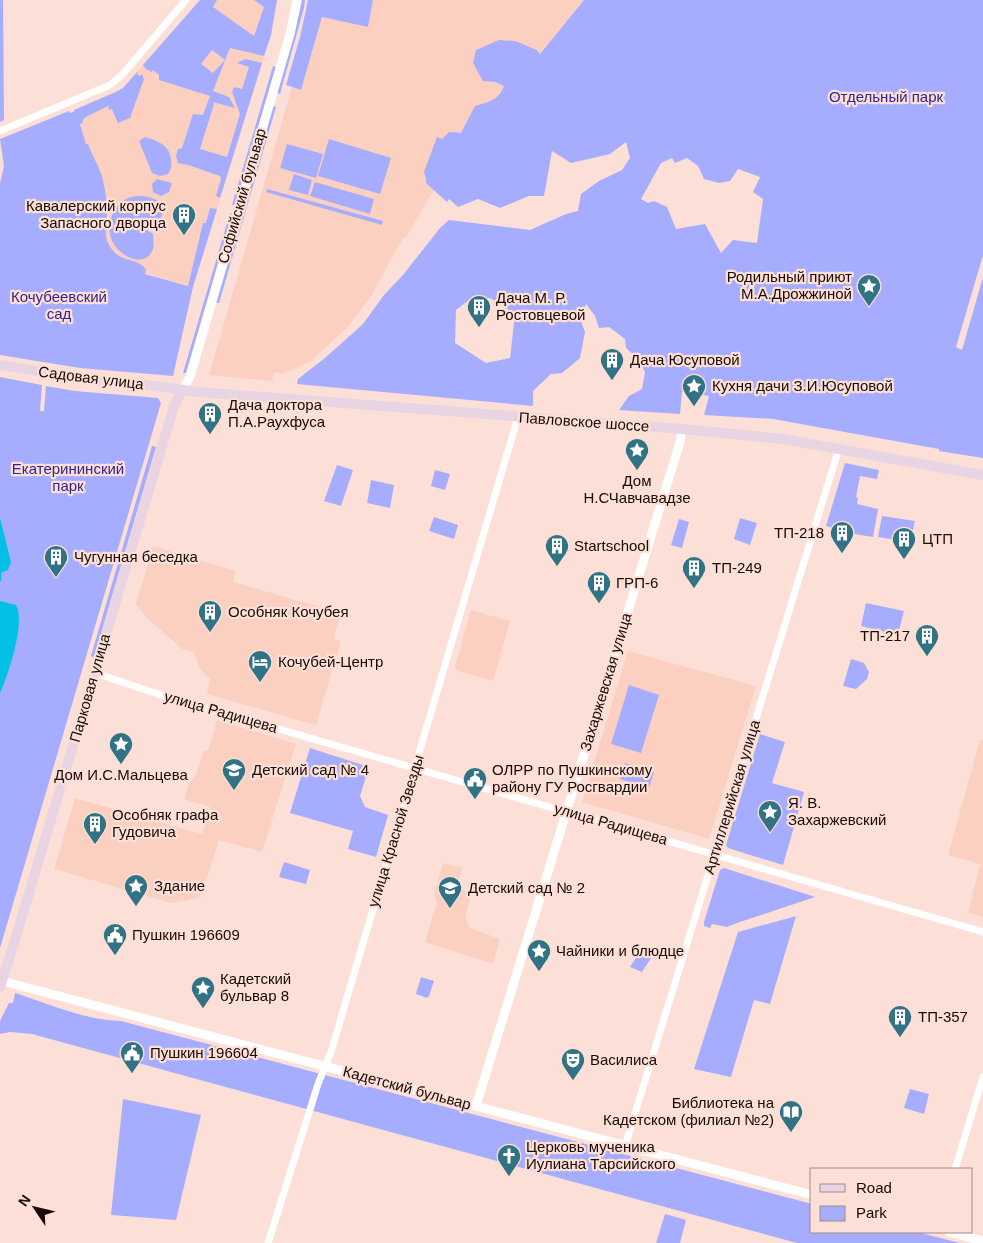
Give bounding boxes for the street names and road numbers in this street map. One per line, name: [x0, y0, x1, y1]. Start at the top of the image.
street label: Софийский бульвар: [214, 126, 269, 265]
street label: Садовая улица: [37, 363, 145, 392]
street label: Павловское шоссе: [518, 408, 650, 435]
street label: Захаржевская улица: [576, 610, 635, 753]
street label: Парковая улица: [66, 631, 113, 744]
street label: улица Радищева: [163, 687, 280, 736]
street label: Артиллерийская улица: [700, 717, 763, 876]
street label: улица Красной Звезды: [364, 753, 427, 909]
street label: улица Радищева: [553, 799, 670, 848]
street label: Кадетский бульвар: [341, 1062, 473, 1113]

